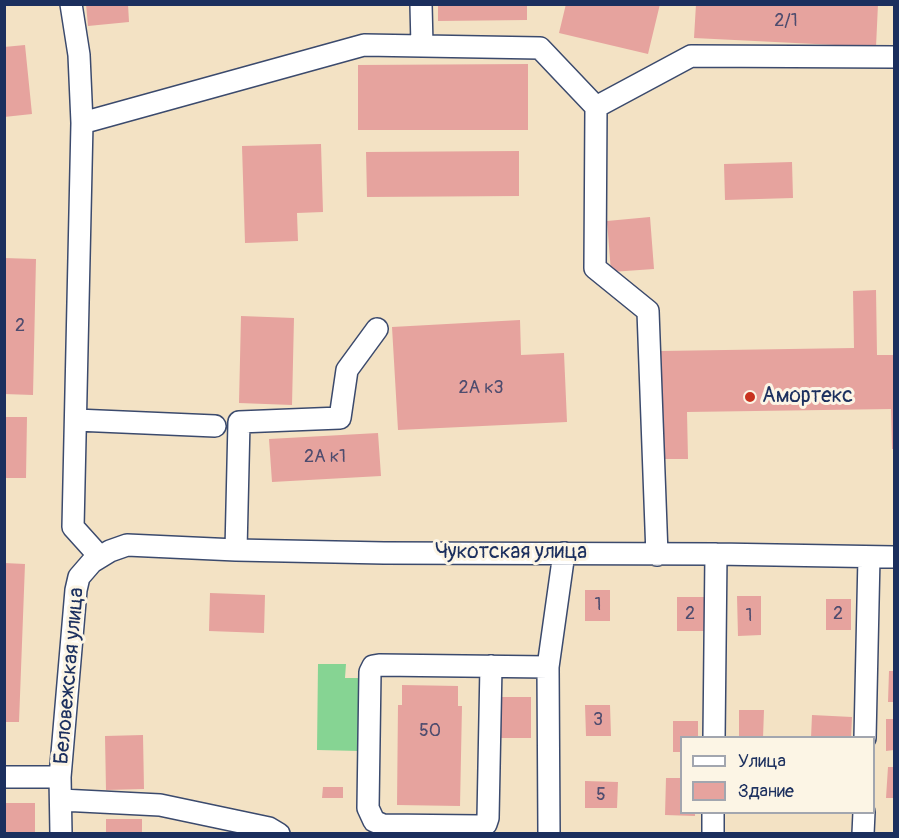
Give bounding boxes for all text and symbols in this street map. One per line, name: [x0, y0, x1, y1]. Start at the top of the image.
house number: 2/1: [774, 10, 798, 32]
house number: 2: [15, 315, 25, 337]
house number: 2А к3: [459, 377, 503, 399]
place label: Амортекс: [762, 384, 853, 410]
marker: Амортекс: [743, 390, 757, 404]
house number: 2А к1: [304, 446, 346, 468]
street label: Чукотская улица: [435, 540, 587, 566]
street label: Беловежская улица: [50, 587, 90, 765]
house number: 1: [594, 594, 602, 616]
house number: 2: [685, 603, 695, 625]
house number: 2: [833, 603, 843, 625]
house number: 1: [745, 605, 753, 627]
house number: 3: [593, 709, 603, 731]
house number: 50: [419, 720, 441, 742]
legend: [680, 736, 875, 814]
text: Улица: [738, 750, 786, 773]
text: Здание: [738, 780, 794, 803]
house number: 5: [596, 784, 606, 806]

